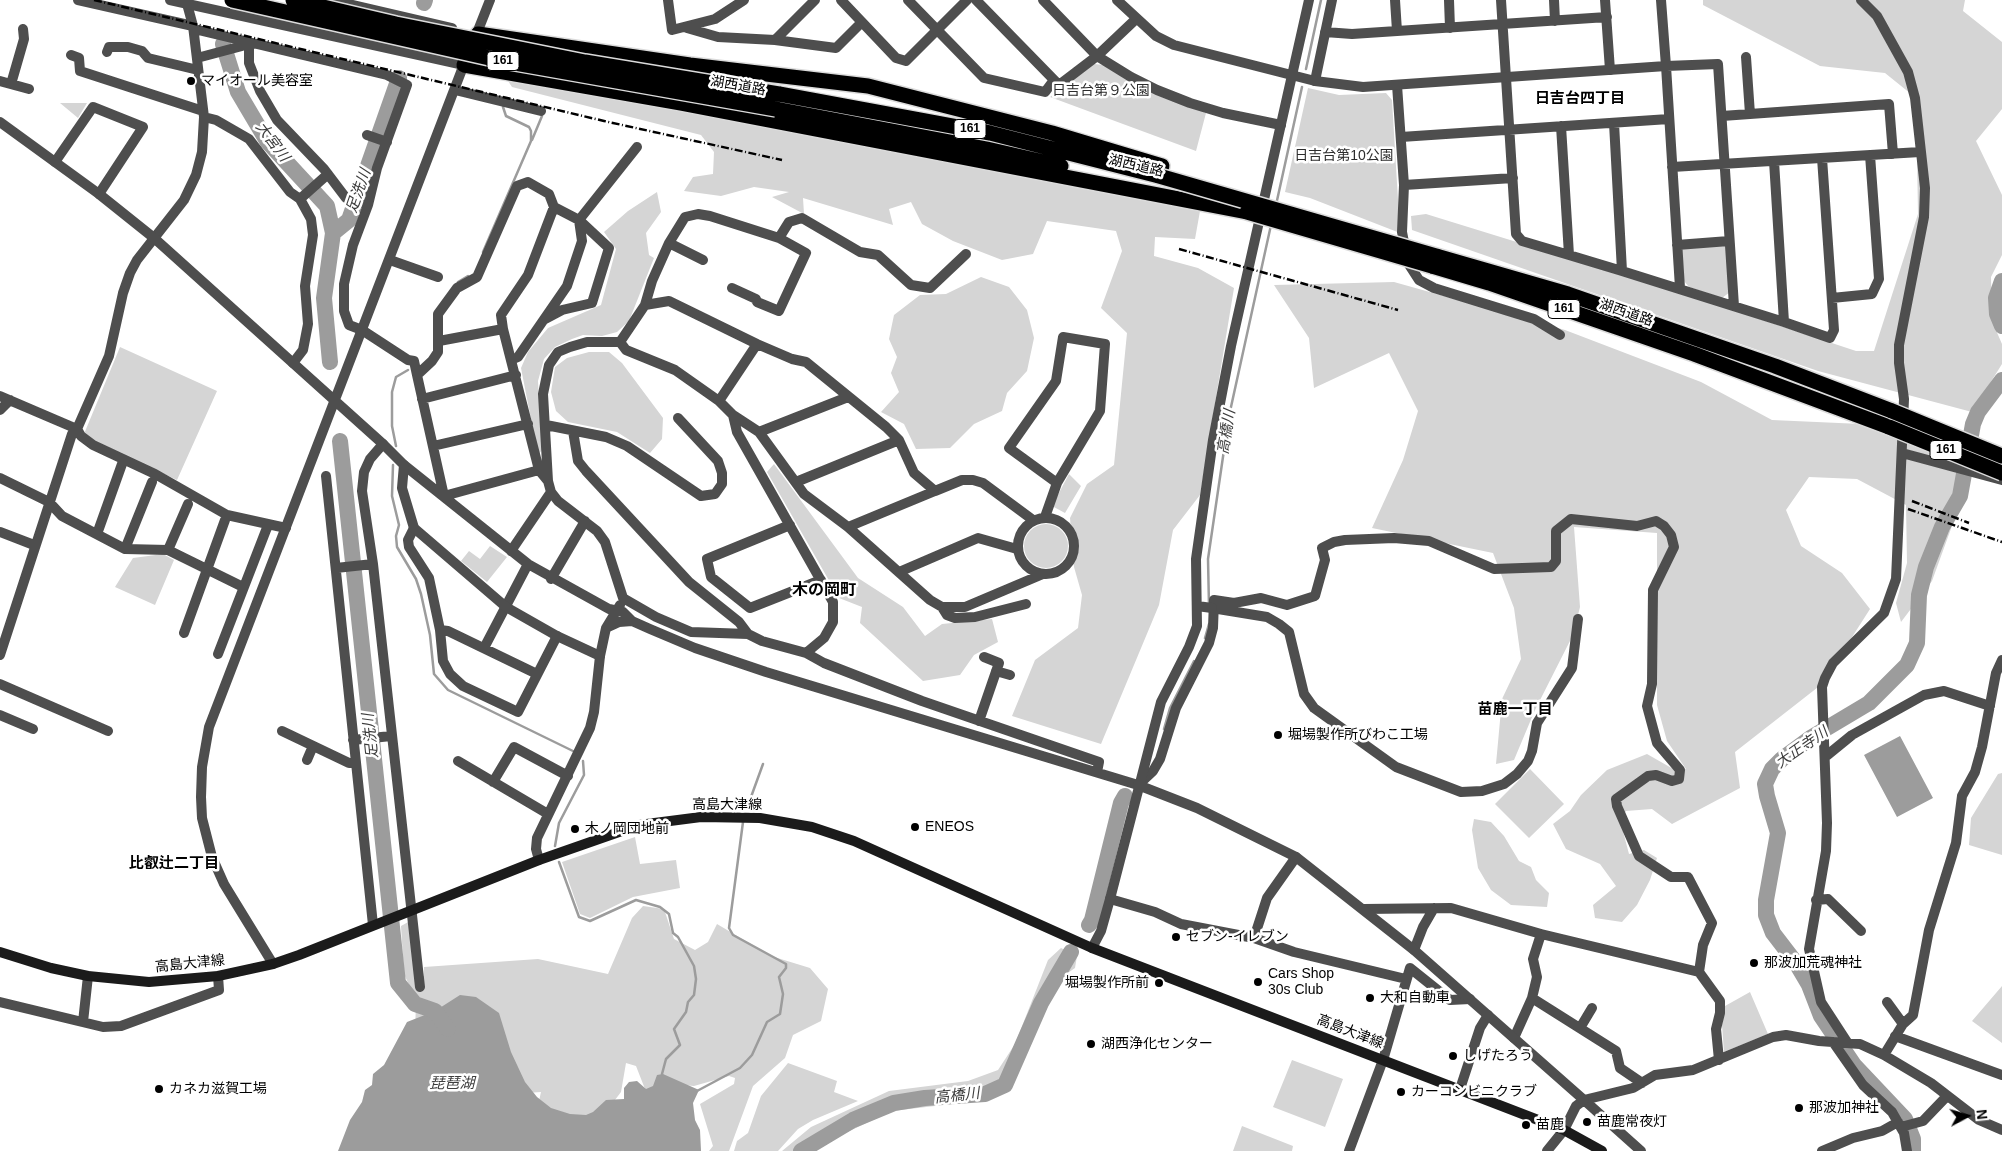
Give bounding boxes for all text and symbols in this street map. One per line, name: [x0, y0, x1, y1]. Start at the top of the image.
road number: 161: [487, 51, 519, 70]
place label: マイオール美容室: [201, 73, 313, 89]
street label: 湖西道路: [709, 73, 767, 99]
marker: マイオール美容室: [185, 75, 197, 87]
park label: 日吉台第９公園: [1052, 83, 1150, 99]
district label: 日吉台四丁目: [1535, 90, 1625, 108]
water label: 大宮川: [251, 119, 293, 165]
road number: 161: [954, 120, 986, 138]
park label: 日吉台第10公園: [1294, 148, 1394, 164]
street label: 湖西道路: [1107, 152, 1165, 180]
water label: 足洗川: [343, 167, 375, 215]
street label: 湖西道路: [1597, 296, 1655, 330]
road number: 161: [1548, 300, 1580, 318]
water label: 高橋川: [1215, 408, 1239, 456]
road number: 161: [1930, 440, 1962, 460]
district label: 木の岡町: [792, 581, 856, 601]
district label: 苗鹿一丁目: [1478, 701, 1552, 719]
water label: 足洗川: [360, 713, 382, 759]
water label: 大正寺川: [1772, 723, 1832, 773]
place label: 堀場製作所びわこ工場: [1288, 727, 1428, 743]
marker: 堀場製作所びわこ工場: [1272, 729, 1284, 741]
street label: 高島大津線: [692, 797, 762, 813]
place label: ENEOS: [925, 819, 974, 835]
place label: 木ノ岡団地前: [585, 821, 669, 837]
marker: ENEOS: [909, 821, 921, 833]
marker: 木ノ岡団地前: [569, 823, 581, 835]
district label: 比叡辻二丁目: [129, 855, 219, 873]
place label: セブン-イレブン: [1186, 929, 1289, 945]
marker: セブン-イレブン: [1170, 931, 1182, 943]
street label: 高島大津線: [154, 952, 226, 976]
place label: 那波加荒魂神社: [1764, 955, 1862, 971]
marker: 那波加荒魂神社: [1748, 957, 1760, 969]
place label: Cars Shop 30s Club: [1268, 966, 1334, 999]
place label: 堀場製作所前: [1065, 975, 1149, 991]
marker: Cars Shop 30s Club: [1252, 976, 1264, 988]
marker: 堀場製作所前: [1153, 977, 1165, 989]
place label: 大和自動車: [1380, 990, 1450, 1006]
marker: 大和自動車: [1364, 992, 1376, 1004]
street label: 高島大津線: [1314, 1012, 1386, 1052]
place label: 湖西浄化センター: [1101, 1036, 1213, 1052]
marker: 湖西浄化センター: [1085, 1038, 1097, 1050]
place label: しげたろう: [1463, 1048, 1533, 1064]
marker: しげたろう: [1447, 1050, 1459, 1062]
water label: 琵琶湖: [430, 1075, 474, 1093]
place label: カネカ滋賀工場: [169, 1081, 267, 1097]
marker: カネカ滋賀工場: [153, 1083, 165, 1095]
place label: カーコンビニクラブ: [1411, 1084, 1537, 1100]
water label: 高橋川: [934, 1085, 980, 1107]
marker: カーコンビニクラブ: [1395, 1086, 1407, 1098]
north arrow: [1942, 1091, 1992, 1141]
place label: 那波加神社: [1809, 1100, 1879, 1116]
marker: 那波加神社: [1793, 1102, 1805, 1114]
text: N: [1973, 1109, 1990, 1120]
place label: 苗鹿常夜灯: [1597, 1114, 1667, 1130]
marker: 苗鹿常夜灯: [1581, 1116, 1593, 1128]
place label: 苗鹿: [1536, 1117, 1564, 1133]
marker: 苗鹿: [1520, 1119, 1532, 1131]

